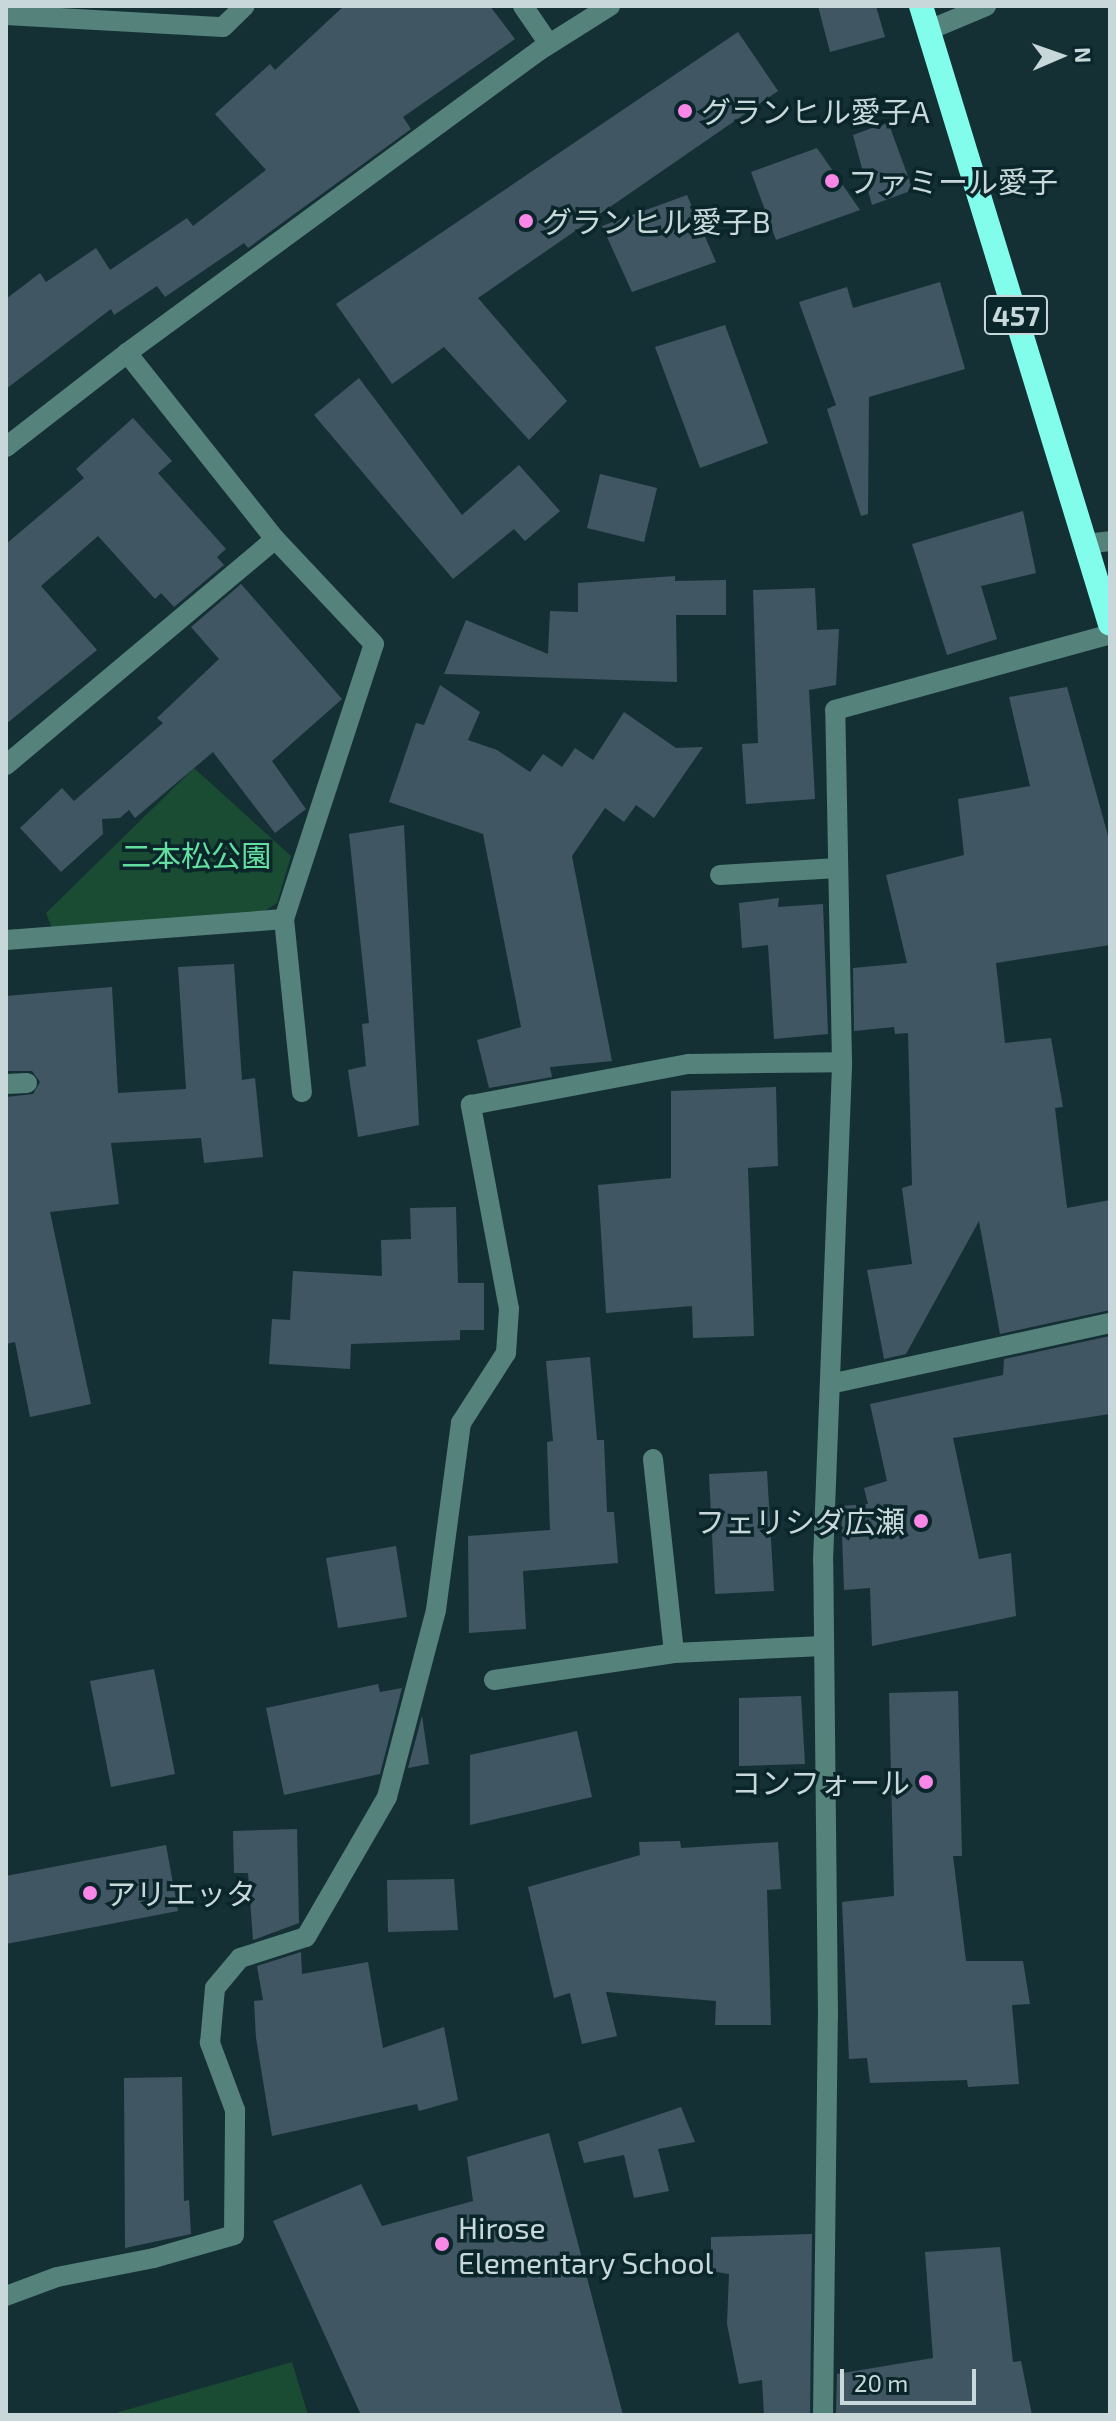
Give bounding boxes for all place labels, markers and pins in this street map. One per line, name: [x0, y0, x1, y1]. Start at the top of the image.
place label: グランヒル愛子A: [701, 93, 930, 129]
marker: グランヒル愛子A: [676, 102, 694, 120]
place label: ファミール愛子: [848, 163, 1058, 199]
marker: ファミール愛子: [823, 172, 841, 190]
place label: グランヒル愛子B: [542, 203, 771, 239]
marker: グランヒル愛子B: [517, 212, 535, 230]
place label: フェリシダ広瀬: [695, 1503, 905, 1539]
marker: フェリシダ広瀬: [912, 1512, 930, 1530]
place label: コンフォール: [730, 1764, 910, 1800]
marker: コンフォール: [917, 1773, 935, 1791]
place label: アリエッタ: [106, 1875, 256, 1911]
marker: アリエッタ: [81, 1884, 99, 1902]
place label: Hirose Elementary School: [458, 2209, 714, 2280]
marker: Hirose Elementary School: [433, 2235, 451, 2253]

